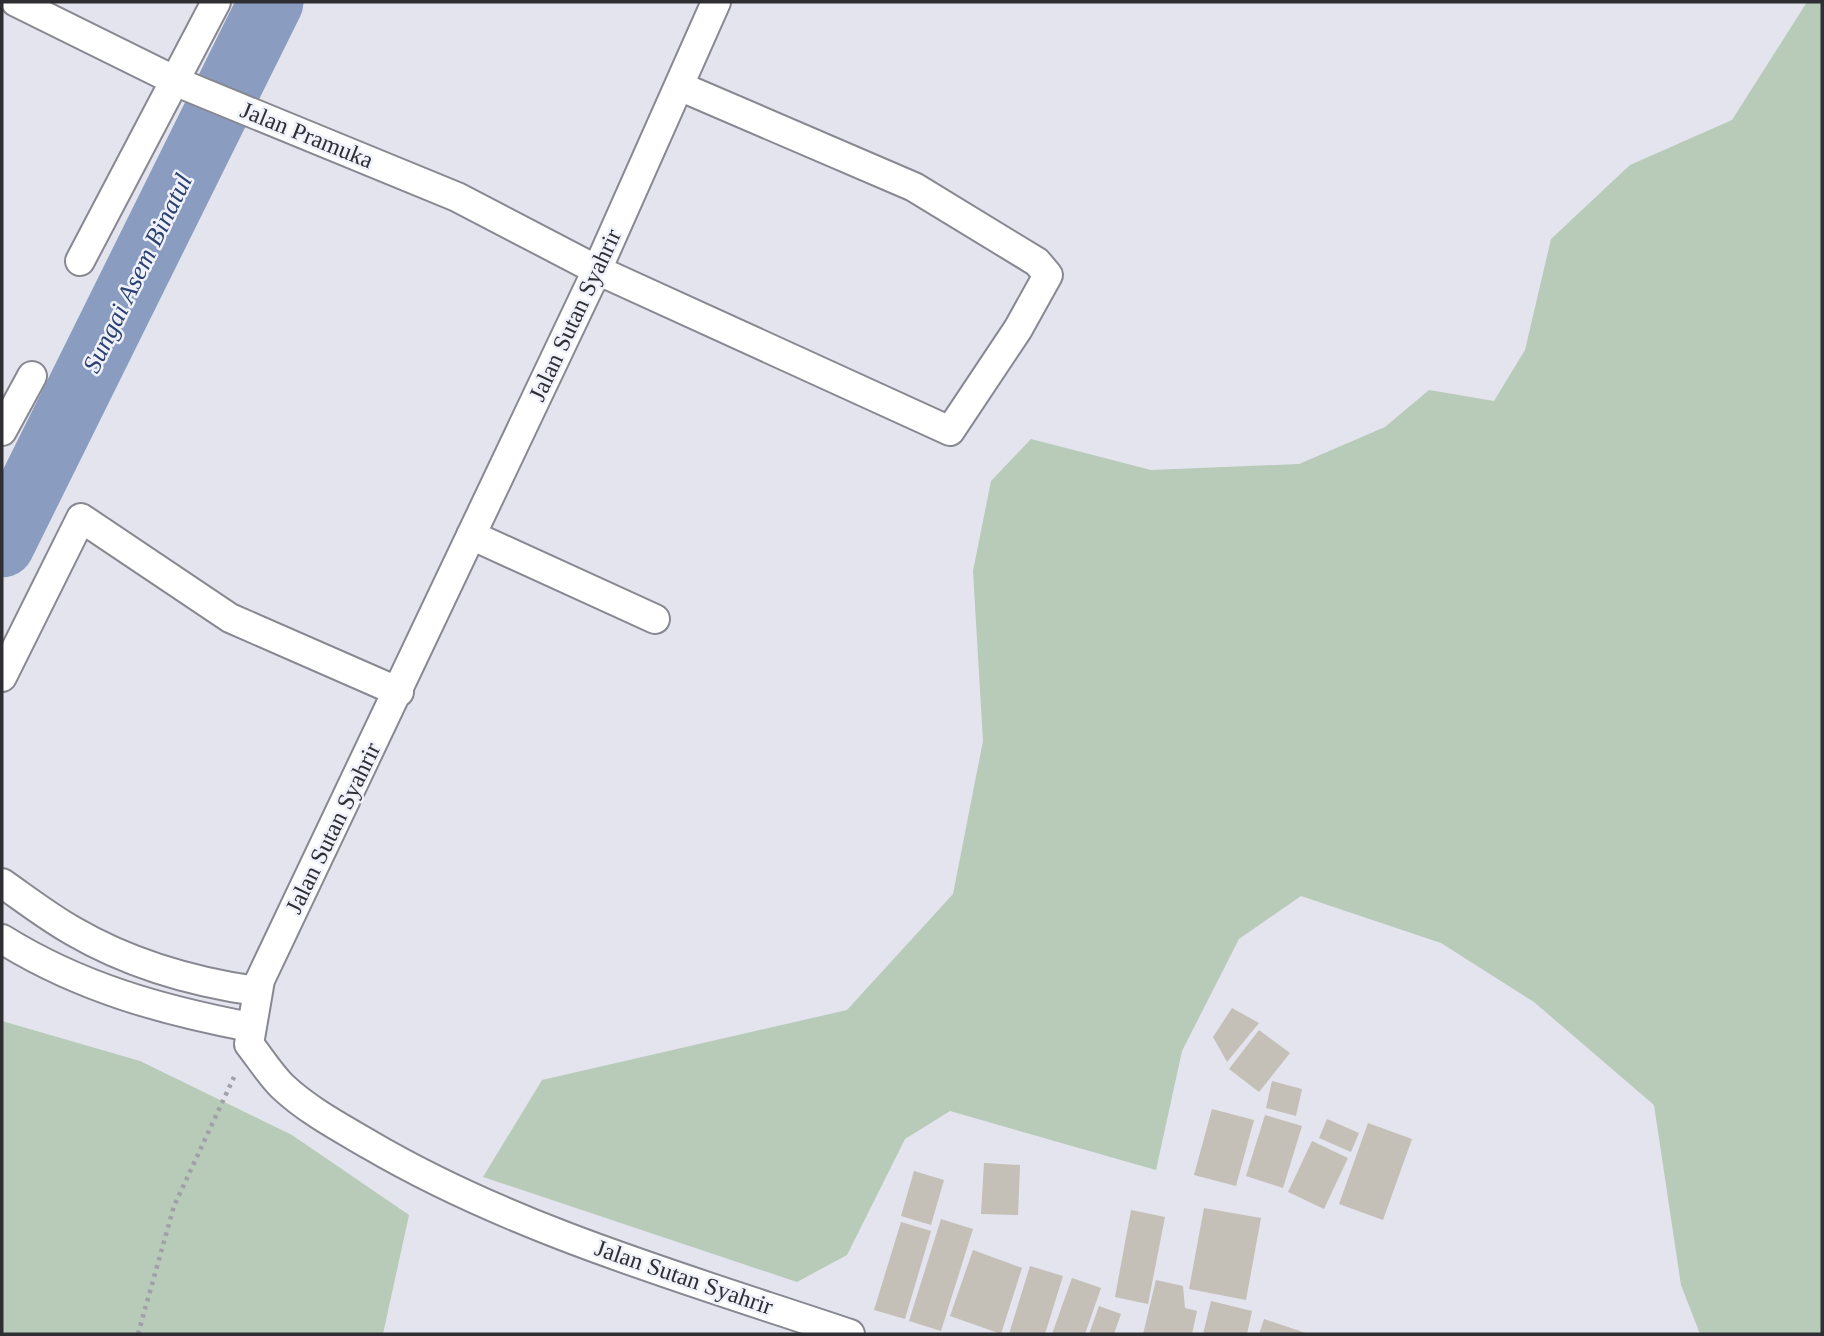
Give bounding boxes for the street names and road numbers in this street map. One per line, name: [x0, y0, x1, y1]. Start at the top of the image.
street label: Jalan Pramuka: [237, 97, 377, 174]
street label: Jalan Sutan Syahrir: [524, 225, 626, 405]
street label: Jalan Sutan Syahrir: [280, 738, 386, 918]
street label: Jalan Sutan Syahrir: [592, 1234, 776, 1320]

